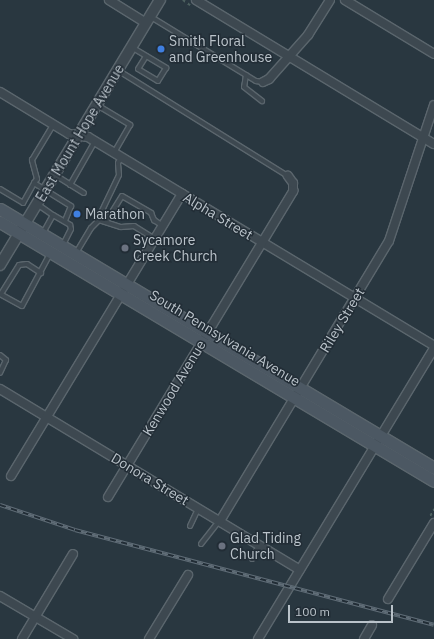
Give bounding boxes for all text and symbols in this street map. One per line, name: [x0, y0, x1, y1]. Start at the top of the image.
place label: Smith Floral and Greenhouse: [169, 33, 272, 66]
marker: Smith Floral and Greenhouse: [156, 44, 166, 54]
street label: East Mount Hope Avenue: [32, 61, 128, 205]
street label: Alpha Street: [180, 189, 256, 243]
place label: Marathon: [85, 206, 145, 222]
marker: Marathon: [72, 209, 82, 219]
place label: Sycamore Creek Church: [133, 232, 217, 264]
marker: Sycamore Creek Church: [120, 243, 130, 253]
street label: Riley Street: [316, 285, 368, 355]
street label: South Pennsylvania Avenue: [147, 286, 303, 390]
street label: Kenwood Avenue: [139, 337, 209, 439]
street label: Donora Street: [108, 449, 192, 509]
place label: Glad Tiding Church: [230, 530, 301, 562]
marker: Glad Tiding Church: [217, 541, 227, 551]
scale bar: [290, 597, 395, 623]
text: 100 m: [295, 604, 330, 619]

